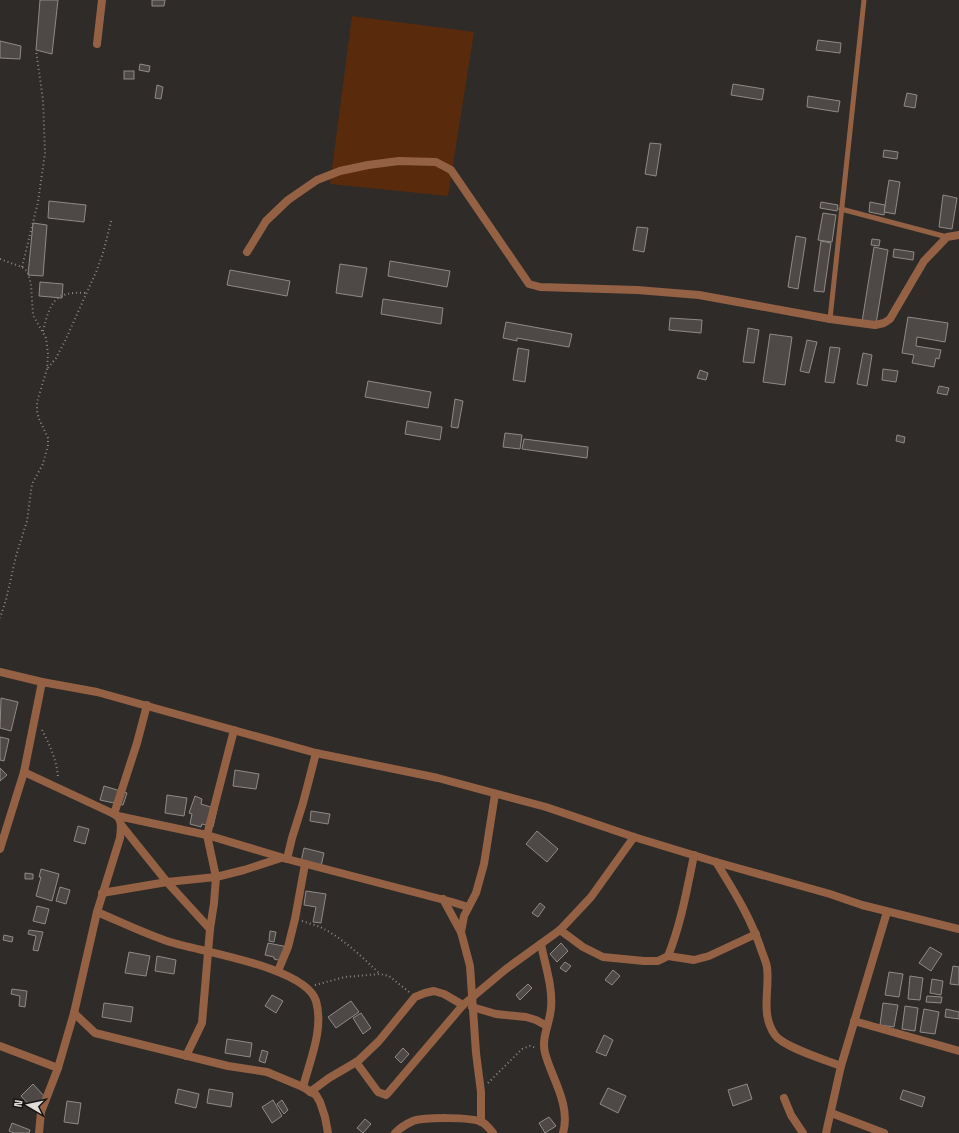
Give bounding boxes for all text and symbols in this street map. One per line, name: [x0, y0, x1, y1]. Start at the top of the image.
north arrow: [8, 1085, 48, 1125]
text: N: [11, 1099, 26, 1108]

